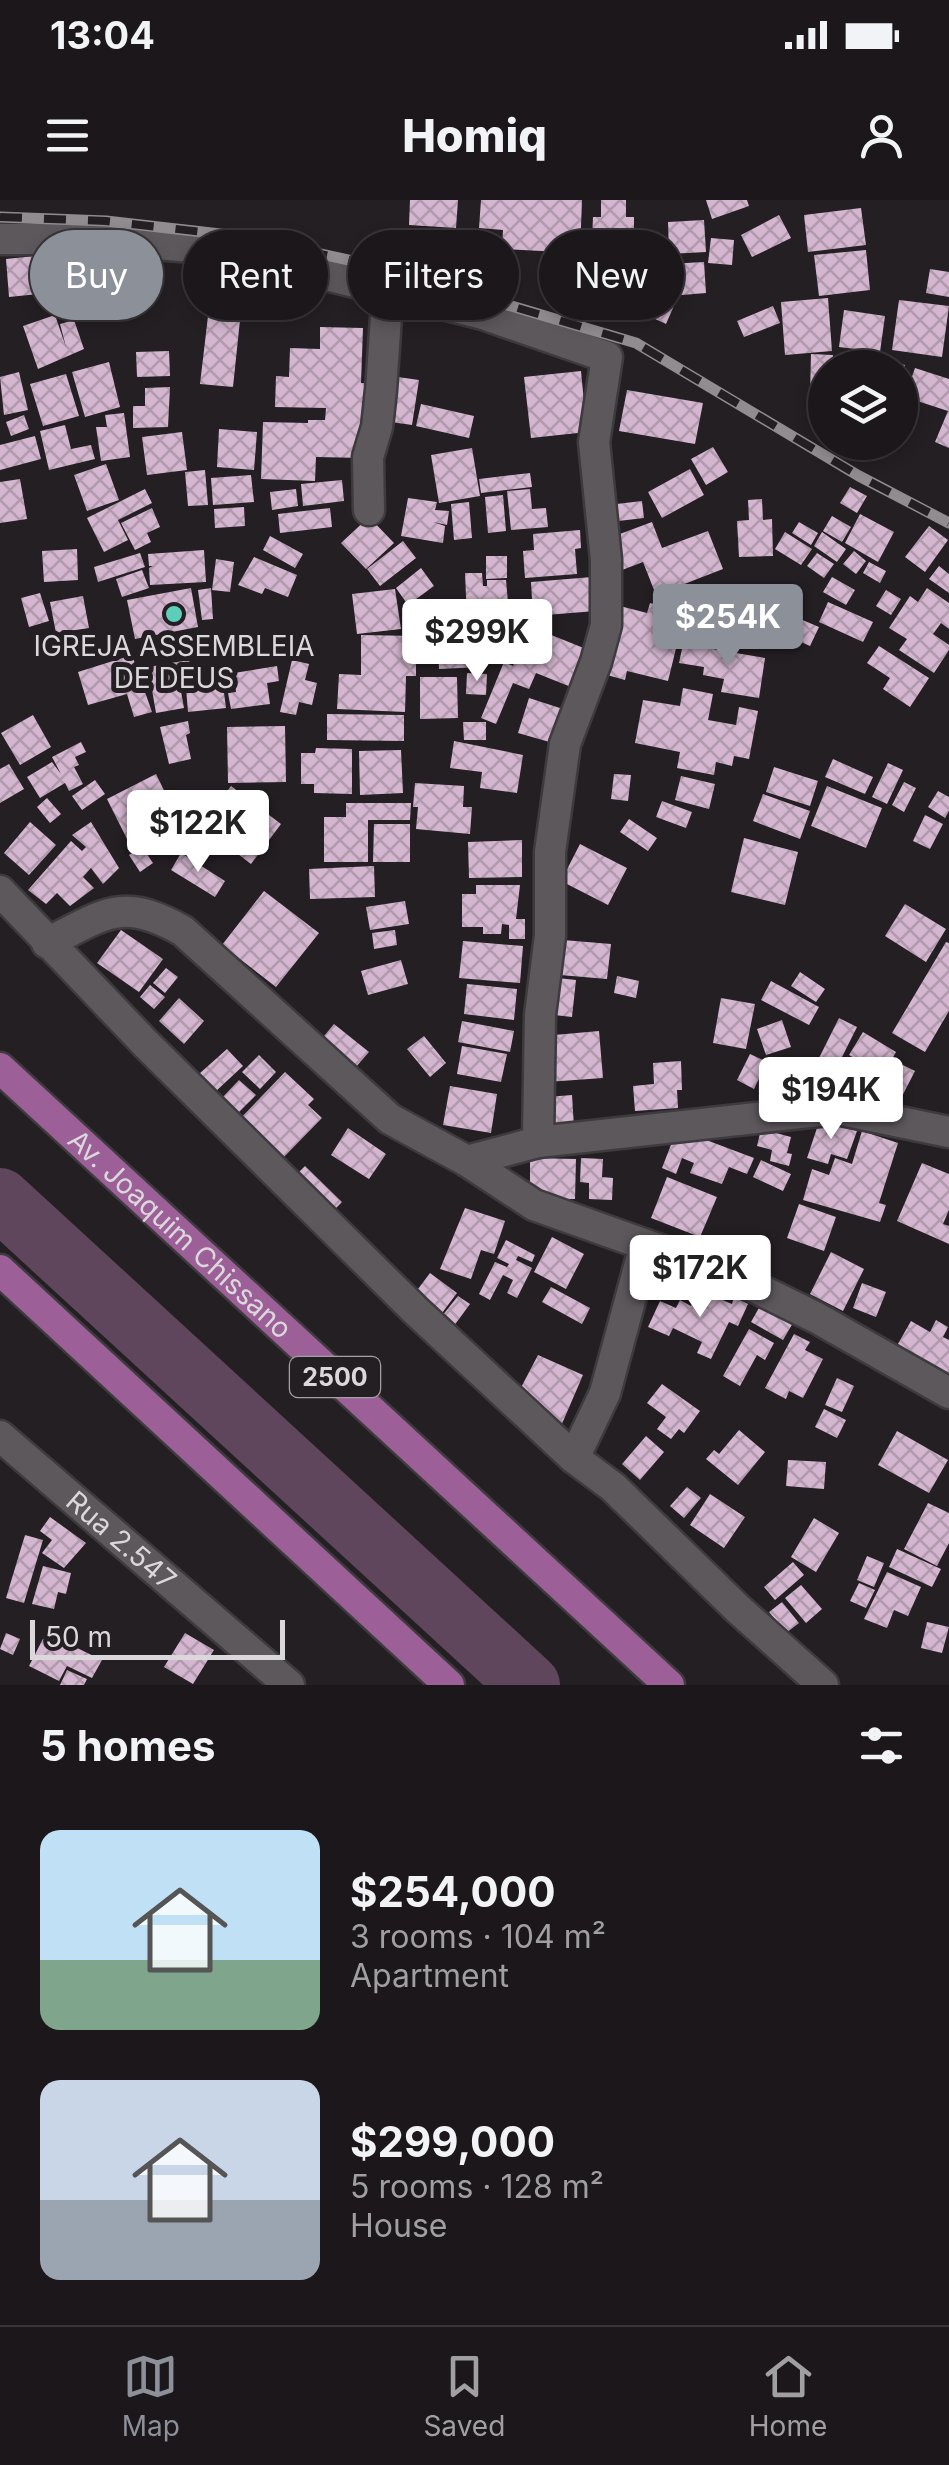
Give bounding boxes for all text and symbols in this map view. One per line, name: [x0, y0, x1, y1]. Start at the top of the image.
text: 13:04: [50, 12, 155, 58]
icon: menu: [40, 108, 95, 163]
text: Homiq: [402, 108, 547, 163]
icon: person: [854, 108, 909, 163]
chip: Buy: [30, 230, 163, 320]
chip: Rent: [183, 230, 328, 320]
chip: Filters: [348, 230, 519, 320]
chip: New: [539, 230, 684, 320]
map controls: [808, 350, 918, 460]
button: layers: [808, 350, 918, 460]
pin: $254K: [658, 584, 798, 669]
text: $254K: [675, 597, 781, 636]
pin: $299K: [407, 599, 547, 684]
marker: IGREJA ASSEMBLEIA DE DEUS: [163, 603, 185, 625]
text: $299K: [424, 612, 530, 651]
place label: IGREJA ASSEMBLEIA DE DEUS: [33, 629, 315, 695]
pin: $122K: [128, 790, 268, 875]
text: $122K: [149, 803, 247, 842]
pin: $194K: [761, 1057, 901, 1142]
text: $194K: [781, 1070, 881, 1109]
street label: Av. Joaquim Chissano: [61, 1123, 299, 1346]
pin: $172K: [630, 1235, 770, 1320]
text: $172K: [652, 1248, 748, 1287]
road number: 2500: [290, 1357, 380, 1397]
street label: Rua 2.547: [59, 1484, 183, 1597]
scale bar: [30, 1615, 285, 1660]
text: 50 m: [45, 1620, 112, 1654]
icon: filters: [854, 1718, 909, 1773]
text: 5 homes: [40, 1720, 216, 1771]
text: $254,000: [350, 1866, 556, 1917]
icon: home: [120, 1870, 240, 1990]
text: 3 rooms · 104 m²: [350, 1917, 606, 1956]
text: Apartment: [350, 1956, 509, 1995]
text: $299,000: [350, 2116, 555, 2167]
icon: home: [120, 2120, 240, 2240]
text: 5 rooms · 128 m²: [350, 2167, 604, 2206]
text: House: [350, 2206, 447, 2245]
tab: Map: [122, 2349, 180, 2443]
tab: Saved: [423, 2349, 505, 2443]
tab: Home: [749, 2349, 827, 2443]

